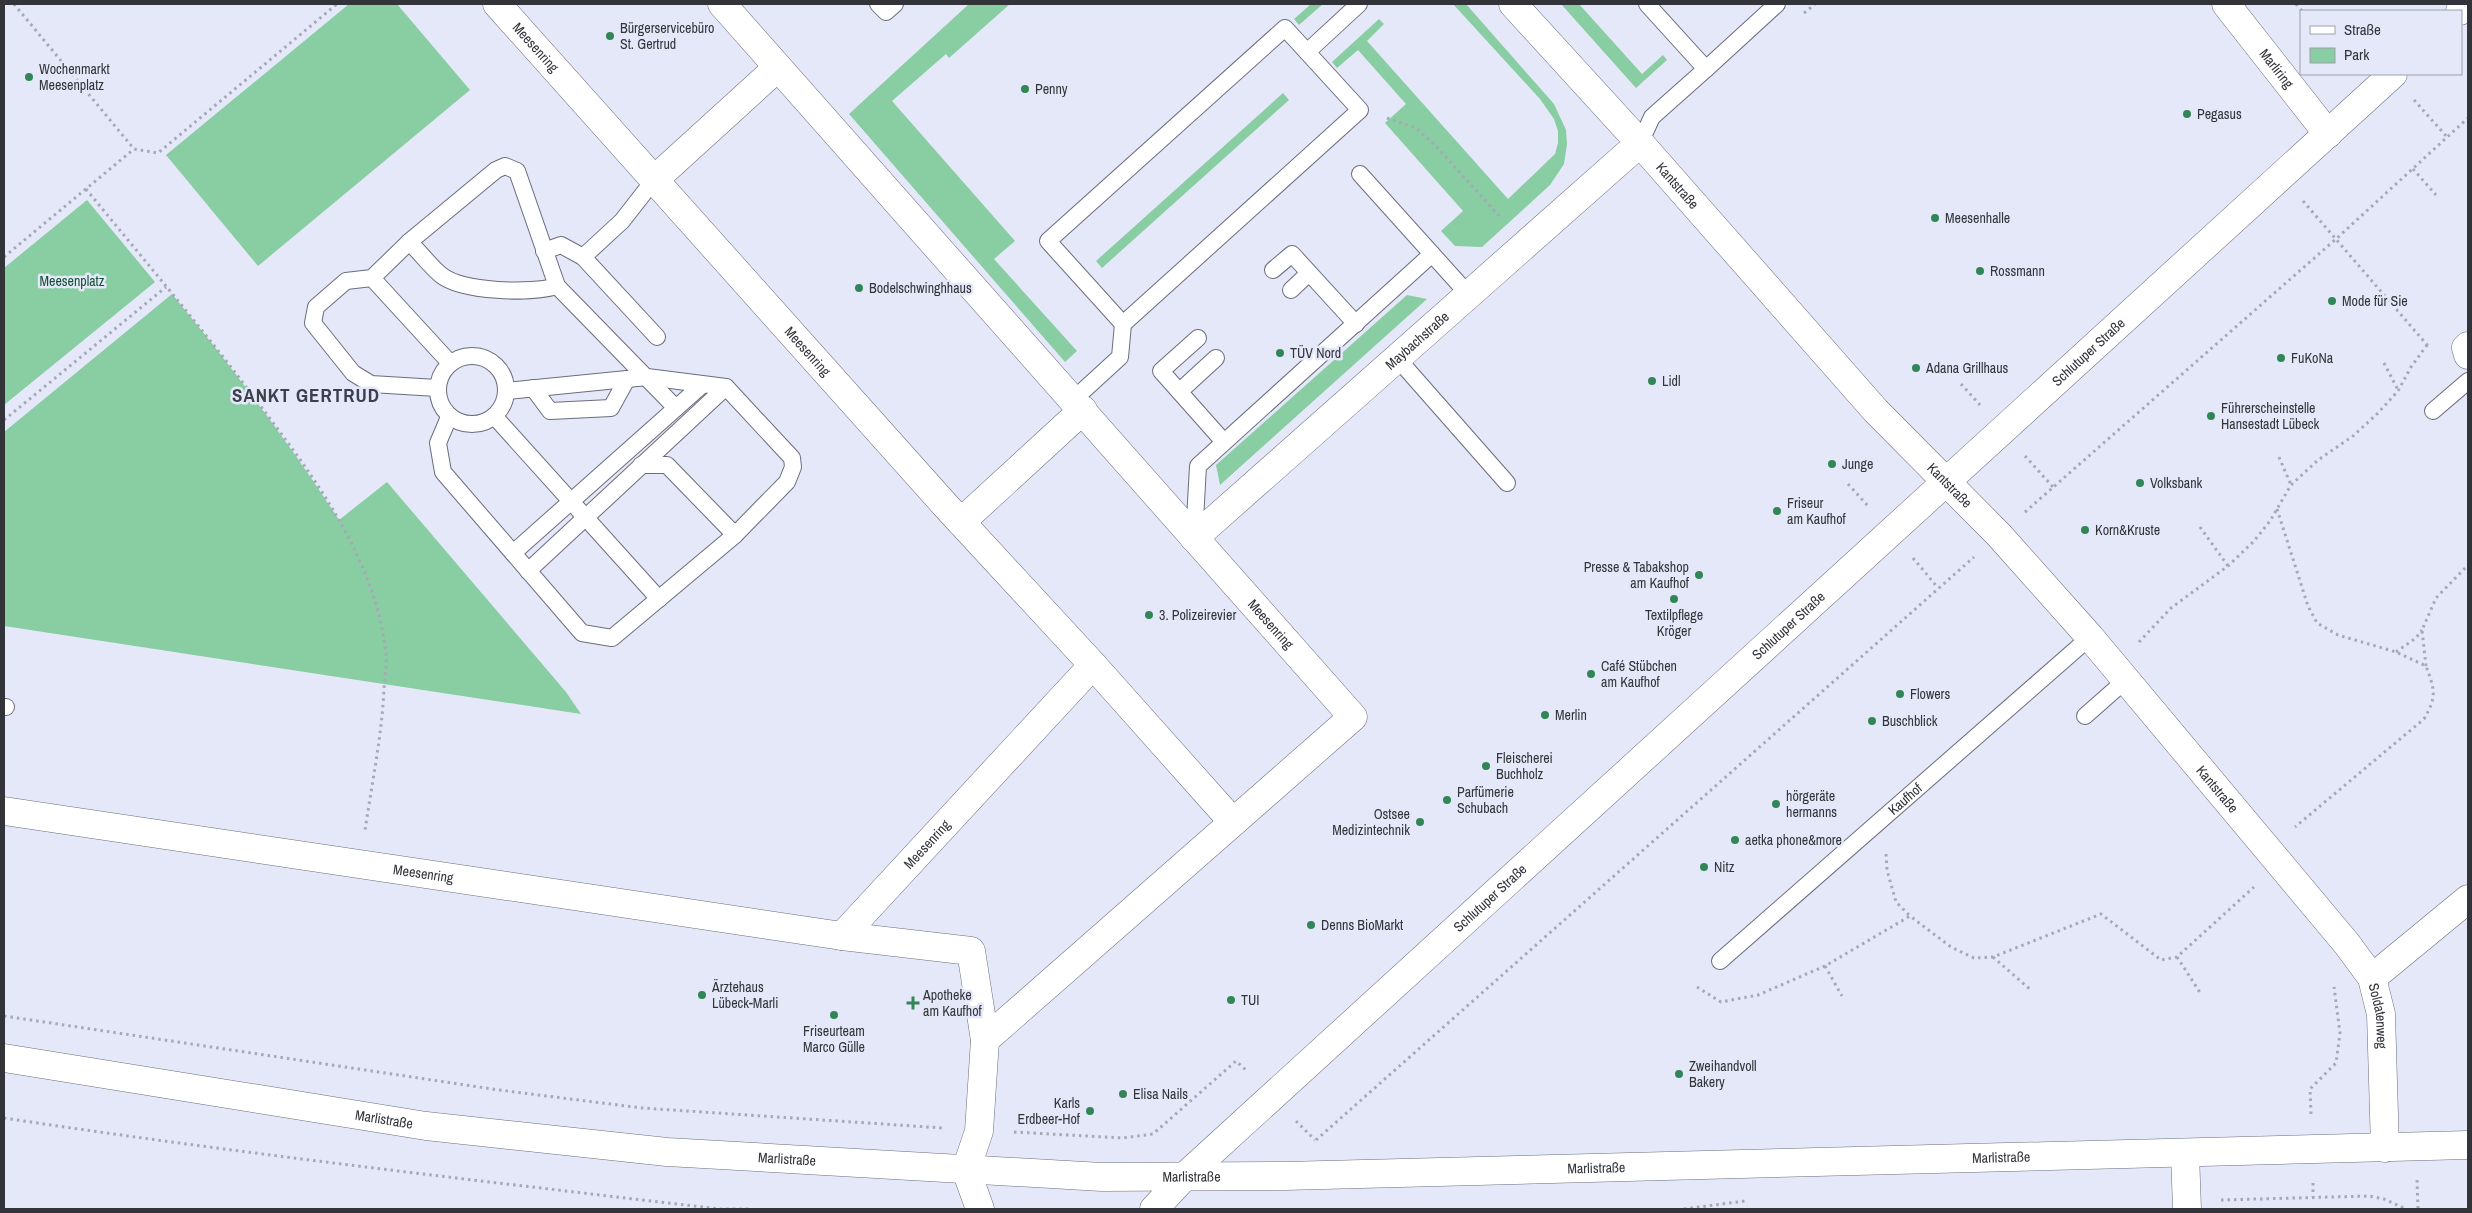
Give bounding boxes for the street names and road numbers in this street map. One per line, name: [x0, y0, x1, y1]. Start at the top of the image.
street label: Meesenring: [509, 19, 563, 76]
street label: Marliring: [2256, 45, 2298, 92]
street label: Kantstraße: [1652, 159, 1703, 213]
street label: Maybachstraße: [1381, 307, 1453, 373]
street label: Schlutuper Straße: [2048, 314, 2129, 390]
street label: Meesenring: [781, 323, 835, 380]
street label: Kantstraße: [1923, 459, 1976, 512]
street label: Schlutuper Straße: [1748, 588, 1829, 663]
street label: Meesenring: [1244, 595, 1298, 653]
street label: Kantstraße: [2192, 762, 2242, 816]
street label: Kaufhof: [1884, 779, 1927, 819]
street label: Meesenring: [900, 815, 955, 873]
street label: Meesenring: [392, 860, 455, 887]
street label: Schlutuper Straße: [1450, 860, 1530, 936]
street label: Soldatenweg: [2365, 981, 2391, 1050]
street label: Marlistraße: [354, 1106, 414, 1133]
street label: Marlistraße: [1972, 1147, 2030, 1167]
street label: Marlistraße: [757, 1148, 816, 1170]
street label: Marlistraße: [1567, 1158, 1626, 1178]
street label: Marlistraße: [1162, 1167, 1221, 1186]

